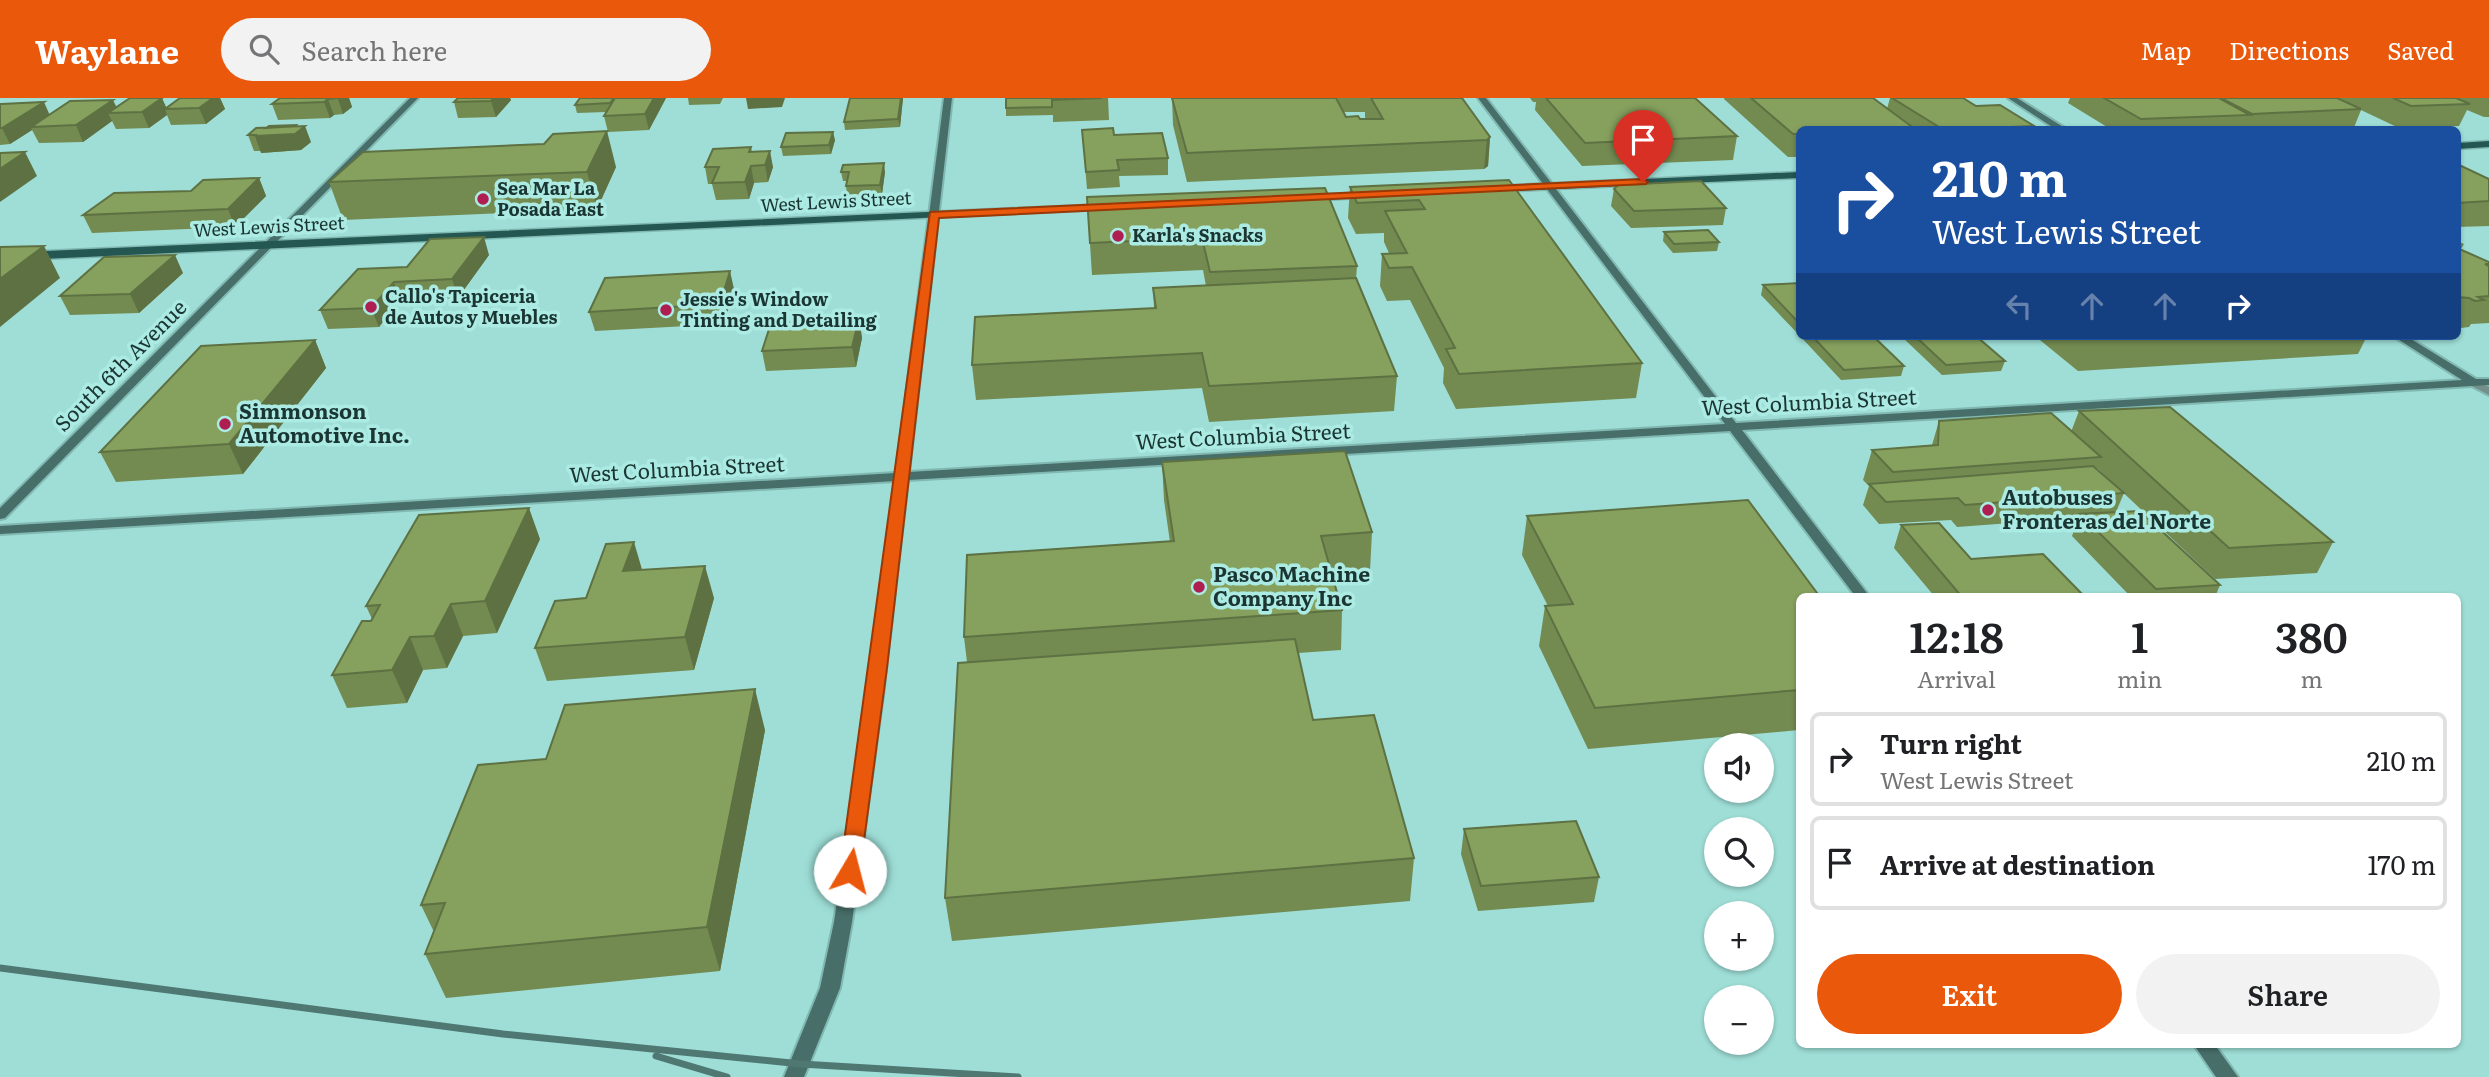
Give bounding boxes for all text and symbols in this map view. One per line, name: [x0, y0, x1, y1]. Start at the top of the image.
search box: [221, 18, 711, 81]
text: Waylane: [35, 25, 179, 74]
icon: search: [245, 30, 283, 68]
text: Search here: [301, 30, 447, 69]
text: Map: [2140, 32, 2191, 67]
text: Directions: [2229, 32, 2349, 67]
text: Saved: [2387, 32, 2454, 67]
pin: [1613, 110, 1673, 182]
icon: arrive: [1624, 121, 1662, 159]
text: 210 m: [1932, 139, 2067, 212]
icon: right: [1817, 154, 1908, 245]
place label: Sea Mar La Posada East: [497, 174, 604, 222]
street label: West Lewis Street: [760, 183, 913, 218]
marker: Sea Mar La Posada East: [475, 191, 491, 207]
text: West Lewis Street: [1932, 206, 2201, 254]
street label: West Lewis Street: [193, 208, 346, 243]
place label: Karla's Snacks: [1132, 221, 1263, 248]
marker: Karla's Snacks: [1110, 228, 1126, 244]
place label: Callo's Tapiceria de Autos y Muebles: [385, 282, 557, 330]
place label: Jessie's Window Tinting and Detailing: [680, 285, 878, 333]
icon: left: [2000, 287, 2038, 325]
icon: ahead: [2073, 287, 2111, 325]
icon: ahead: [2146, 287, 2184, 325]
icon: right: [2219, 287, 2257, 325]
street label: South 6th Avenue: [46, 291, 192, 437]
marker: Callo's Tapiceria de Autos y Muebles: [363, 299, 379, 315]
marker: Jessie's Window Tinting and Detailing: [658, 302, 674, 318]
street label: West Columbia Street: [1701, 379, 1918, 422]
place label: Simmonson Automotive Inc.: [239, 394, 410, 449]
street label: West Columbia Street: [1135, 413, 1352, 456]
marker: Simmonson Automotive Inc.: [217, 416, 233, 432]
street label: West Columbia Street: [569, 446, 786, 489]
place label: Autobuses Fronteras del Norte: [2002, 480, 2211, 535]
marker: Autobuses Fronteras del Norte: [1980, 502, 1996, 518]
place label: Pasco Machine Company Inc: [1213, 557, 1370, 612]
marker: Pasco Machine Company Inc: [1191, 579, 1207, 595]
text: 12:18: [1909, 604, 2004, 666]
text: 1: [2131, 604, 2148, 666]
text: 380: [2275, 604, 2348, 666]
text: Arrival: [1917, 661, 1996, 695]
text: min: [2117, 661, 2162, 695]
text: m: [2300, 661, 2323, 695]
text: Turn right: [1880, 723, 2022, 762]
map controls: [1704, 733, 1774, 1055]
button: sound: [1704, 733, 1774, 803]
icon: right: [1821, 740, 1859, 778]
text: 210 m: [2367, 740, 2436, 779]
text: West Lewis Street: [1880, 762, 2073, 796]
button: search: [1704, 817, 1774, 887]
position arrow: [813, 834, 887, 908]
icon: arrive: [1821, 844, 1859, 882]
text: Arrive at destination: [1880, 844, 2155, 883]
text: 170 m: [2368, 844, 2436, 883]
button: +: [1704, 901, 1774, 971]
button: Exit: [1817, 954, 2122, 1034]
button: Share: [2136, 954, 2440, 1034]
button: −: [1704, 985, 1774, 1055]

